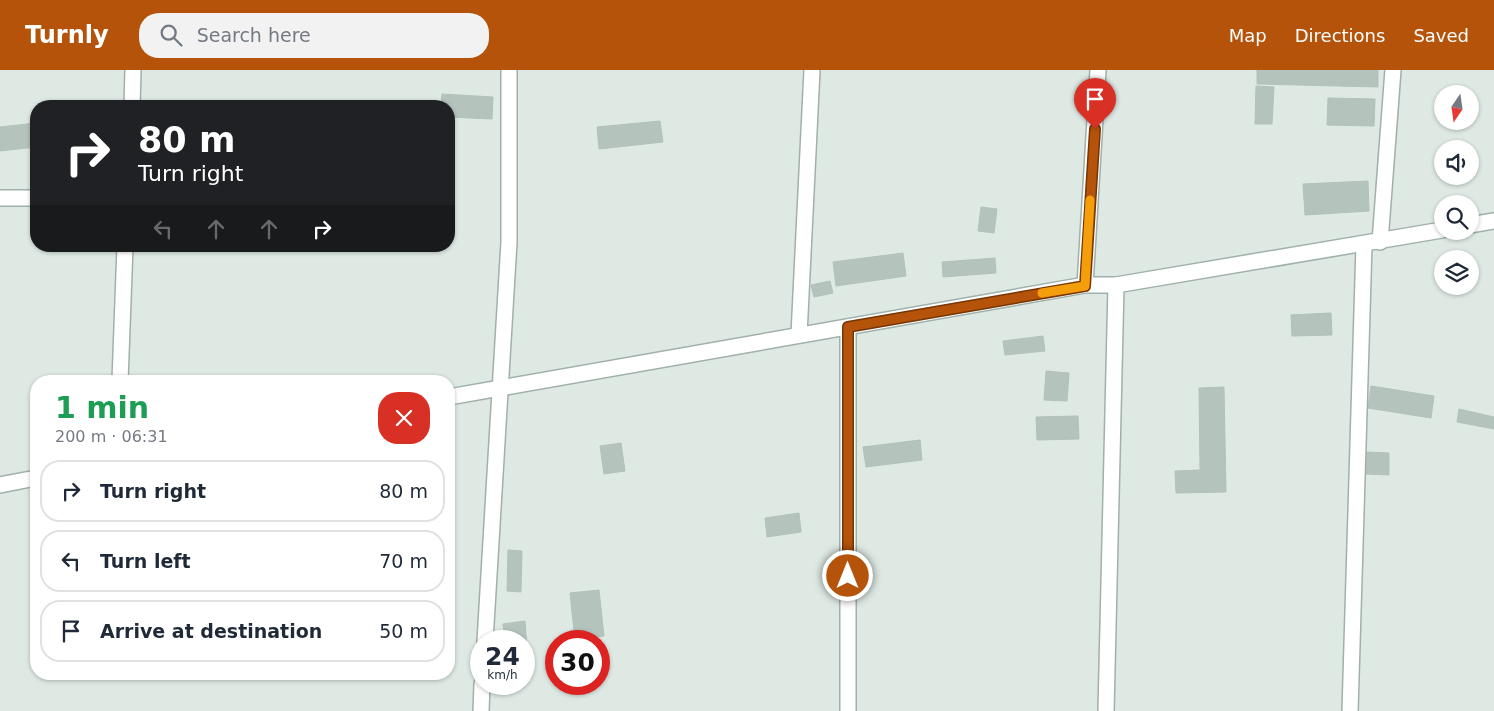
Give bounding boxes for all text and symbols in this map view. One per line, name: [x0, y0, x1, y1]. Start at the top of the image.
search box: [139, 13, 489, 58]
text: Turnly: [25, 21, 109, 49]
icon: search: [157, 21, 185, 49]
text: Search here: [197, 24, 311, 46]
text: Map: [1229, 25, 1267, 46]
text: Directions: [1295, 25, 1385, 46]
text: Saved: [1413, 25, 1469, 46]
pin: [1074, 78, 1116, 129]
icon: arrive: [1081, 85, 1109, 113]
north arrow: [1434, 85, 1479, 130]
map controls: [1434, 85, 1479, 295]
icon: right: [55, 120, 120, 185]
text: 80 m: [138, 120, 235, 160]
button: sound: [1434, 140, 1479, 185]
text: Turn right: [138, 161, 243, 186]
button: search: [1434, 195, 1479, 240]
icon: left: [149, 215, 177, 243]
icon: ahead: [202, 215, 230, 243]
icon: ahead: [255, 215, 283, 243]
icon: right: [308, 215, 336, 243]
button: layers: [1434, 250, 1479, 295]
text: 1 min: [55, 390, 149, 425]
button: close: [378, 392, 430, 444]
text: 200 m · 06:31: [55, 427, 168, 446]
icon: right: [57, 477, 85, 505]
text: Turn right: [100, 480, 206, 502]
text: 80 m: [379, 480, 428, 502]
icon: left: [57, 547, 85, 575]
position arrow: [821, 549, 873, 601]
text: Turn left: [100, 550, 191, 572]
text: 70 m: [379, 550, 428, 572]
icon: arrive: [57, 617, 85, 645]
text: Arrive at destination: [100, 620, 322, 642]
text: 50 m: [379, 620, 428, 642]
speed limit sign: 30: [545, 630, 610, 695]
text: 24: [485, 642, 520, 671]
text: km/h: [487, 668, 518, 682]

